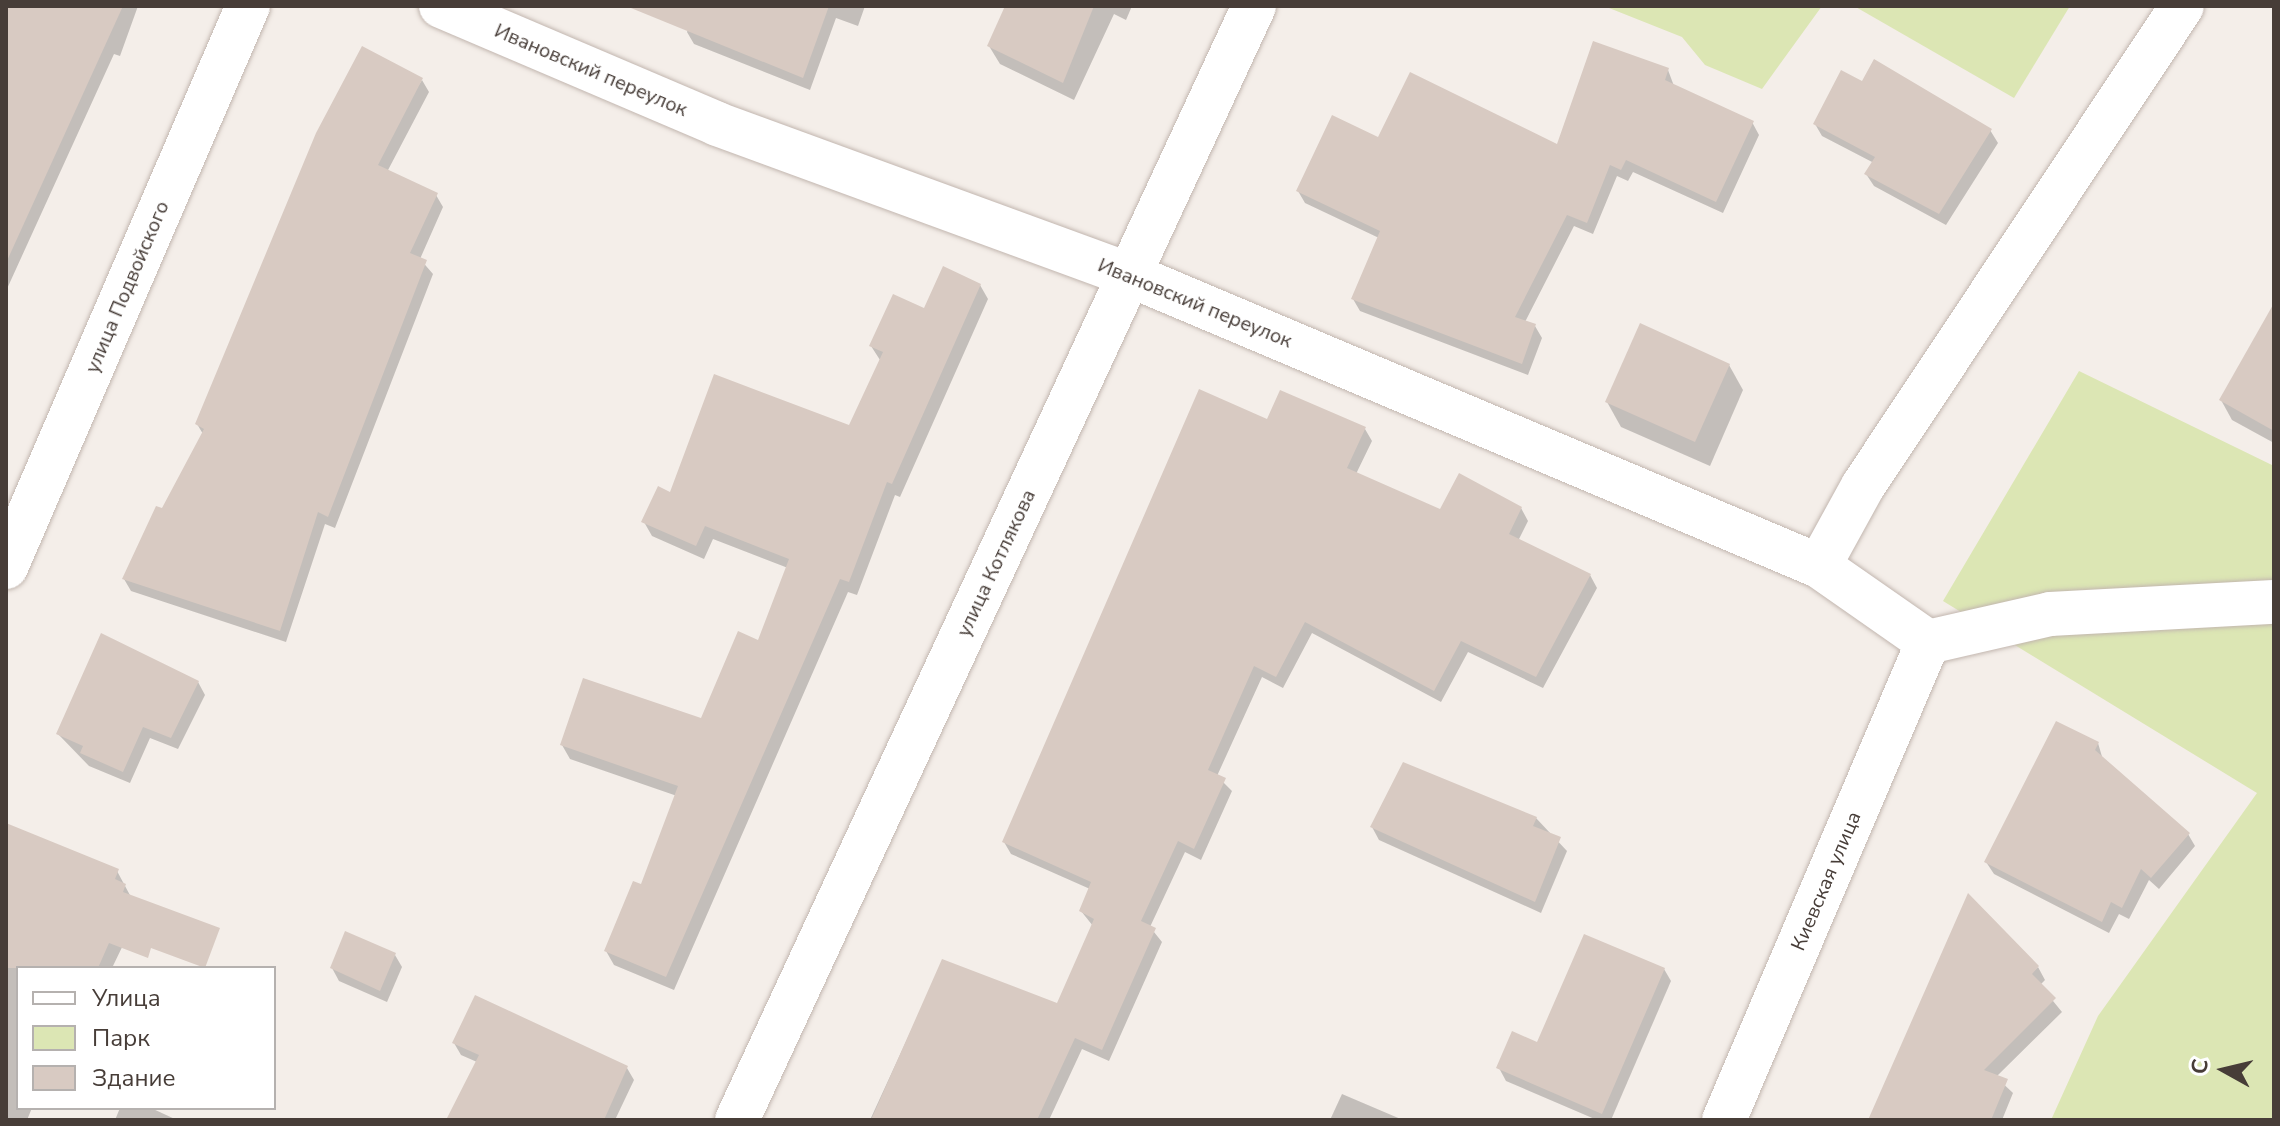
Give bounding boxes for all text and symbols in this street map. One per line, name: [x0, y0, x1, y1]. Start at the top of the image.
street label: Ивановский переулок: [491, 18, 691, 122]
street label: улица Подвойского: [80, 197, 174, 377]
street label: Ивановский переулок: [1094, 253, 1296, 353]
street label: улица Котлякова: [951, 486, 1041, 640]
street label: Киевская улица: [1786, 808, 1866, 954]
legend: [16, 966, 276, 1110]
text: Улица: [92, 982, 161, 1014]
text: Парк: [92, 1022, 150, 1054]
north arrow: [2184, 1030, 2264, 1110]
text: С: [2184, 1057, 2216, 1076]
text: Здание: [92, 1062, 176, 1094]

